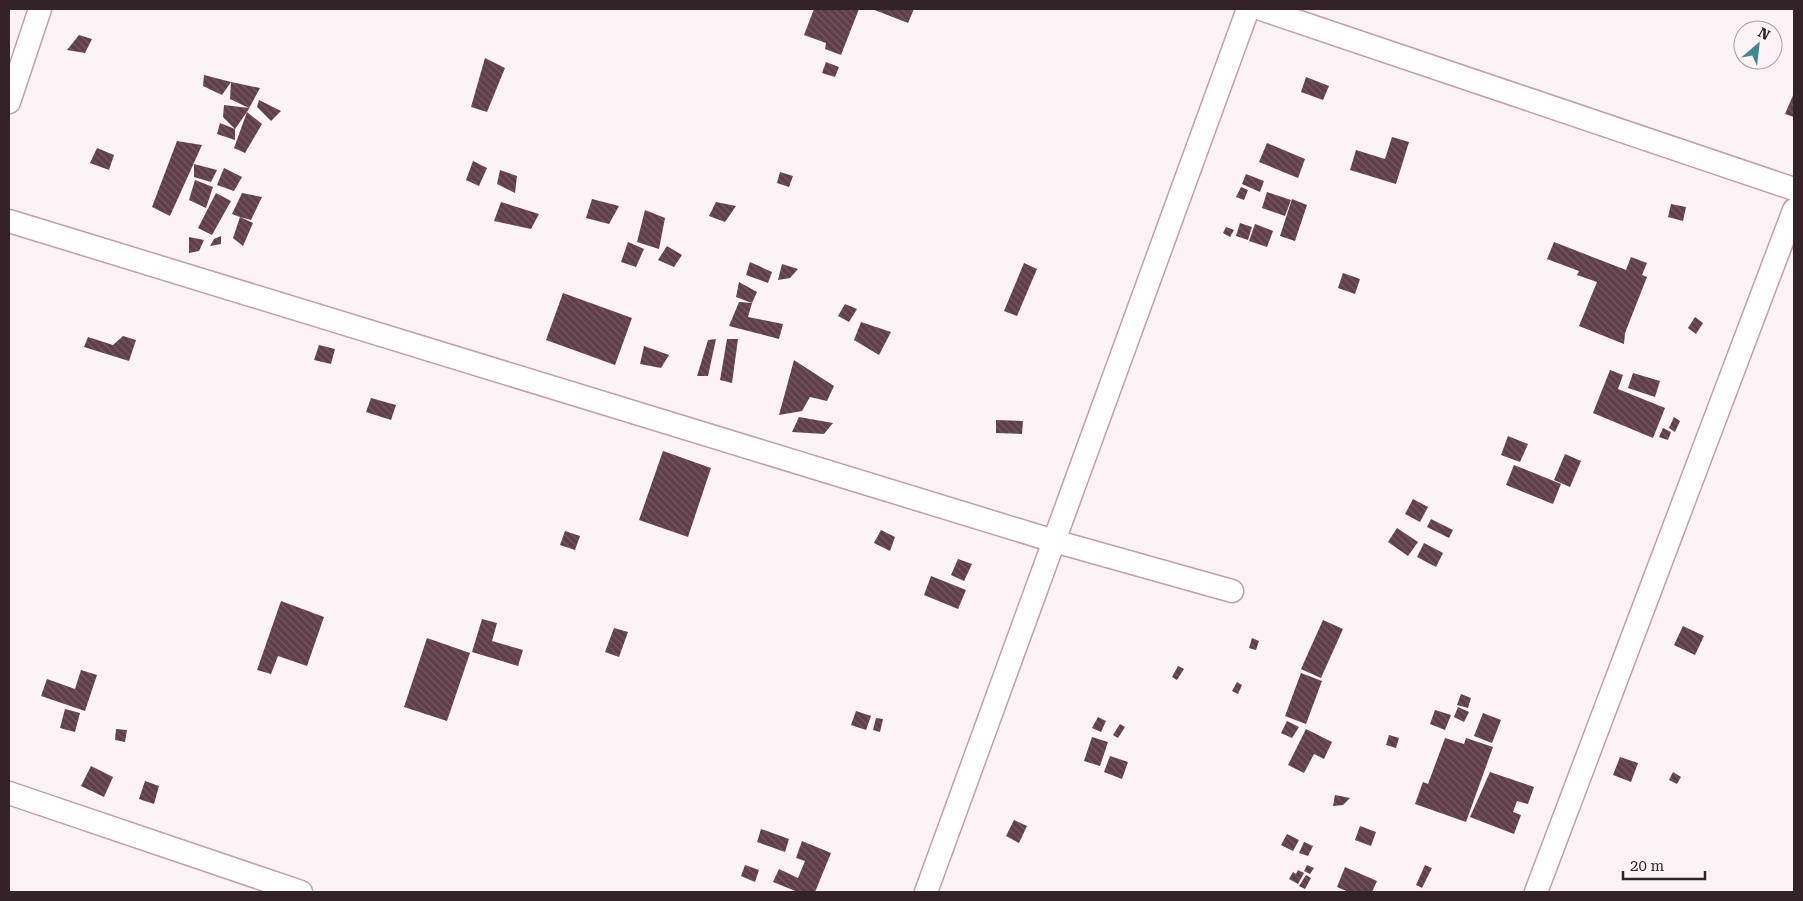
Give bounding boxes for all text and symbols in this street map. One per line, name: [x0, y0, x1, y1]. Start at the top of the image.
north arrow: [1733, 20, 1783, 70]
text: N: [1756, 24, 1773, 43]
scale bar: [1623, 848, 1706, 880]
text: 20 m: [1630, 857, 1665, 875]

